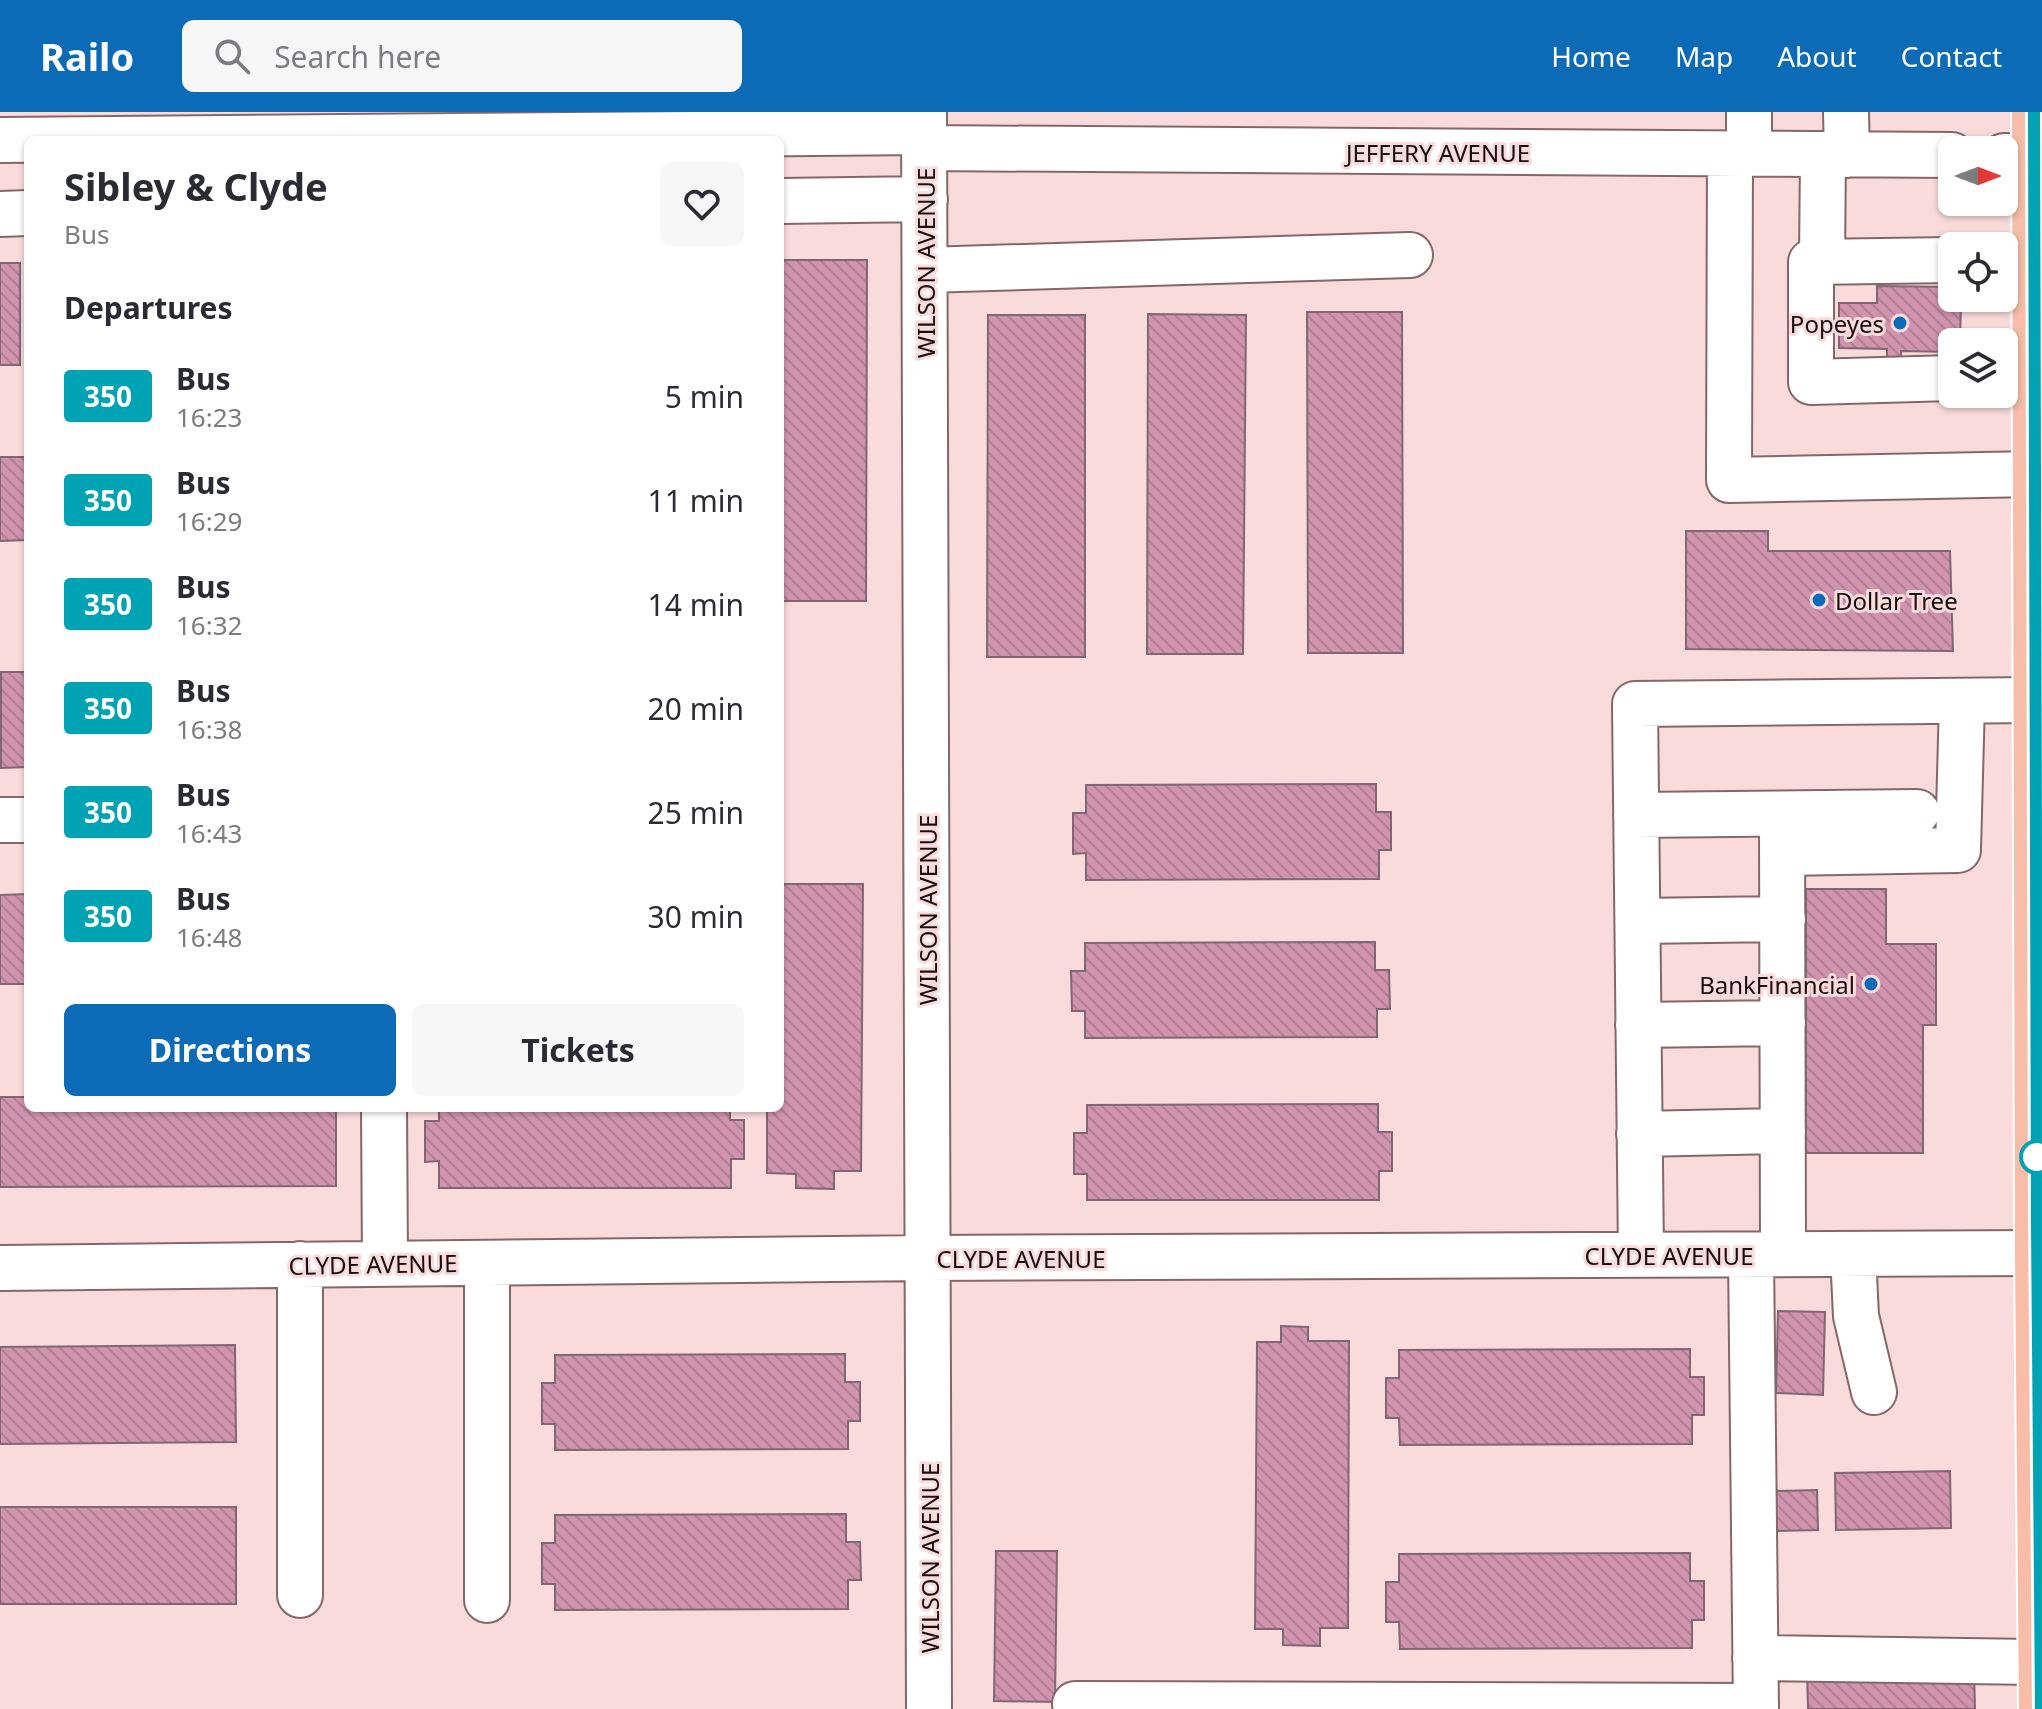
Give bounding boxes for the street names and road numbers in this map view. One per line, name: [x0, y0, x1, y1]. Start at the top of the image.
street label: JEFFERY AVENUE: [1344, 136, 1530, 169]
street label: WILSON AVENUE: [909, 168, 942, 358]
street label: WILSON AVENUE: [911, 815, 944, 1005]
street label: CLYDE AVENUE: [1585, 1239, 1753, 1272]
street label: CLYDE AVENUE: [937, 1242, 1105, 1275]
street label: CLYDE AVENUE: [288, 1246, 458, 1282]
street label: WILSON AVENUE: [913, 1463, 946, 1653]

